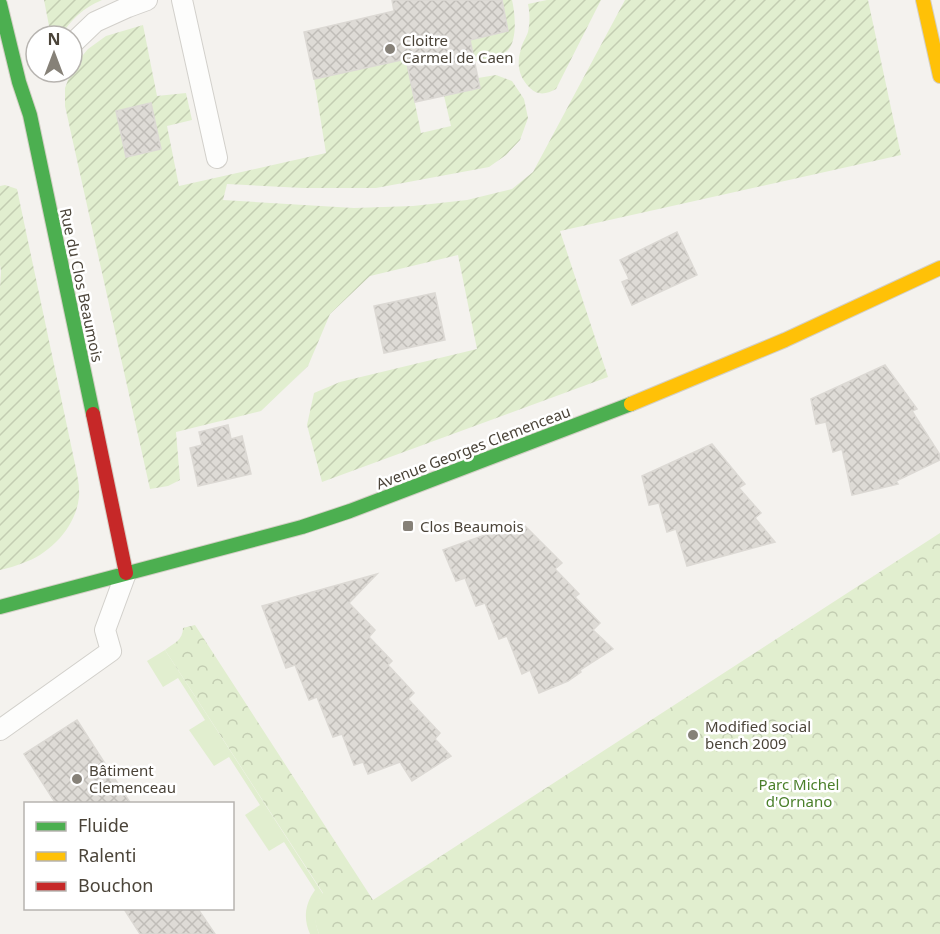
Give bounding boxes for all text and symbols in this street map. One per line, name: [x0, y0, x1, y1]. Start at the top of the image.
north arrow: [24, 24, 84, 84]
text: N: [47, 28, 61, 50]
place label: Cloitre Carmel de Caen: [402, 30, 514, 67]
marker: Cloitre Carmel de Caen: [383, 42, 397, 56]
street label: Rue du Clos Beaumois: [56, 206, 108, 364]
street label: Avenue Georges Clemenceau: [373, 401, 573, 493]
place label: Clos Beaumois: [420, 516, 524, 536]
marker: Clos Beaumois: [401, 519, 415, 533]
place label: Modified social bench 2009: [705, 716, 811, 753]
marker: Modified social bench 2009: [686, 728, 700, 742]
place label: Bâtiment Clemenceau: [89, 760, 176, 797]
marker: Bâtiment Clemenceau: [70, 772, 84, 786]
park label: Parc Michel d'Ornano: [759, 774, 839, 811]
legend: [24, 802, 234, 910]
text: Fluide: [78, 813, 129, 837]
text: Ralenti: [78, 843, 136, 867]
text: Bouchon: [78, 873, 154, 897]

